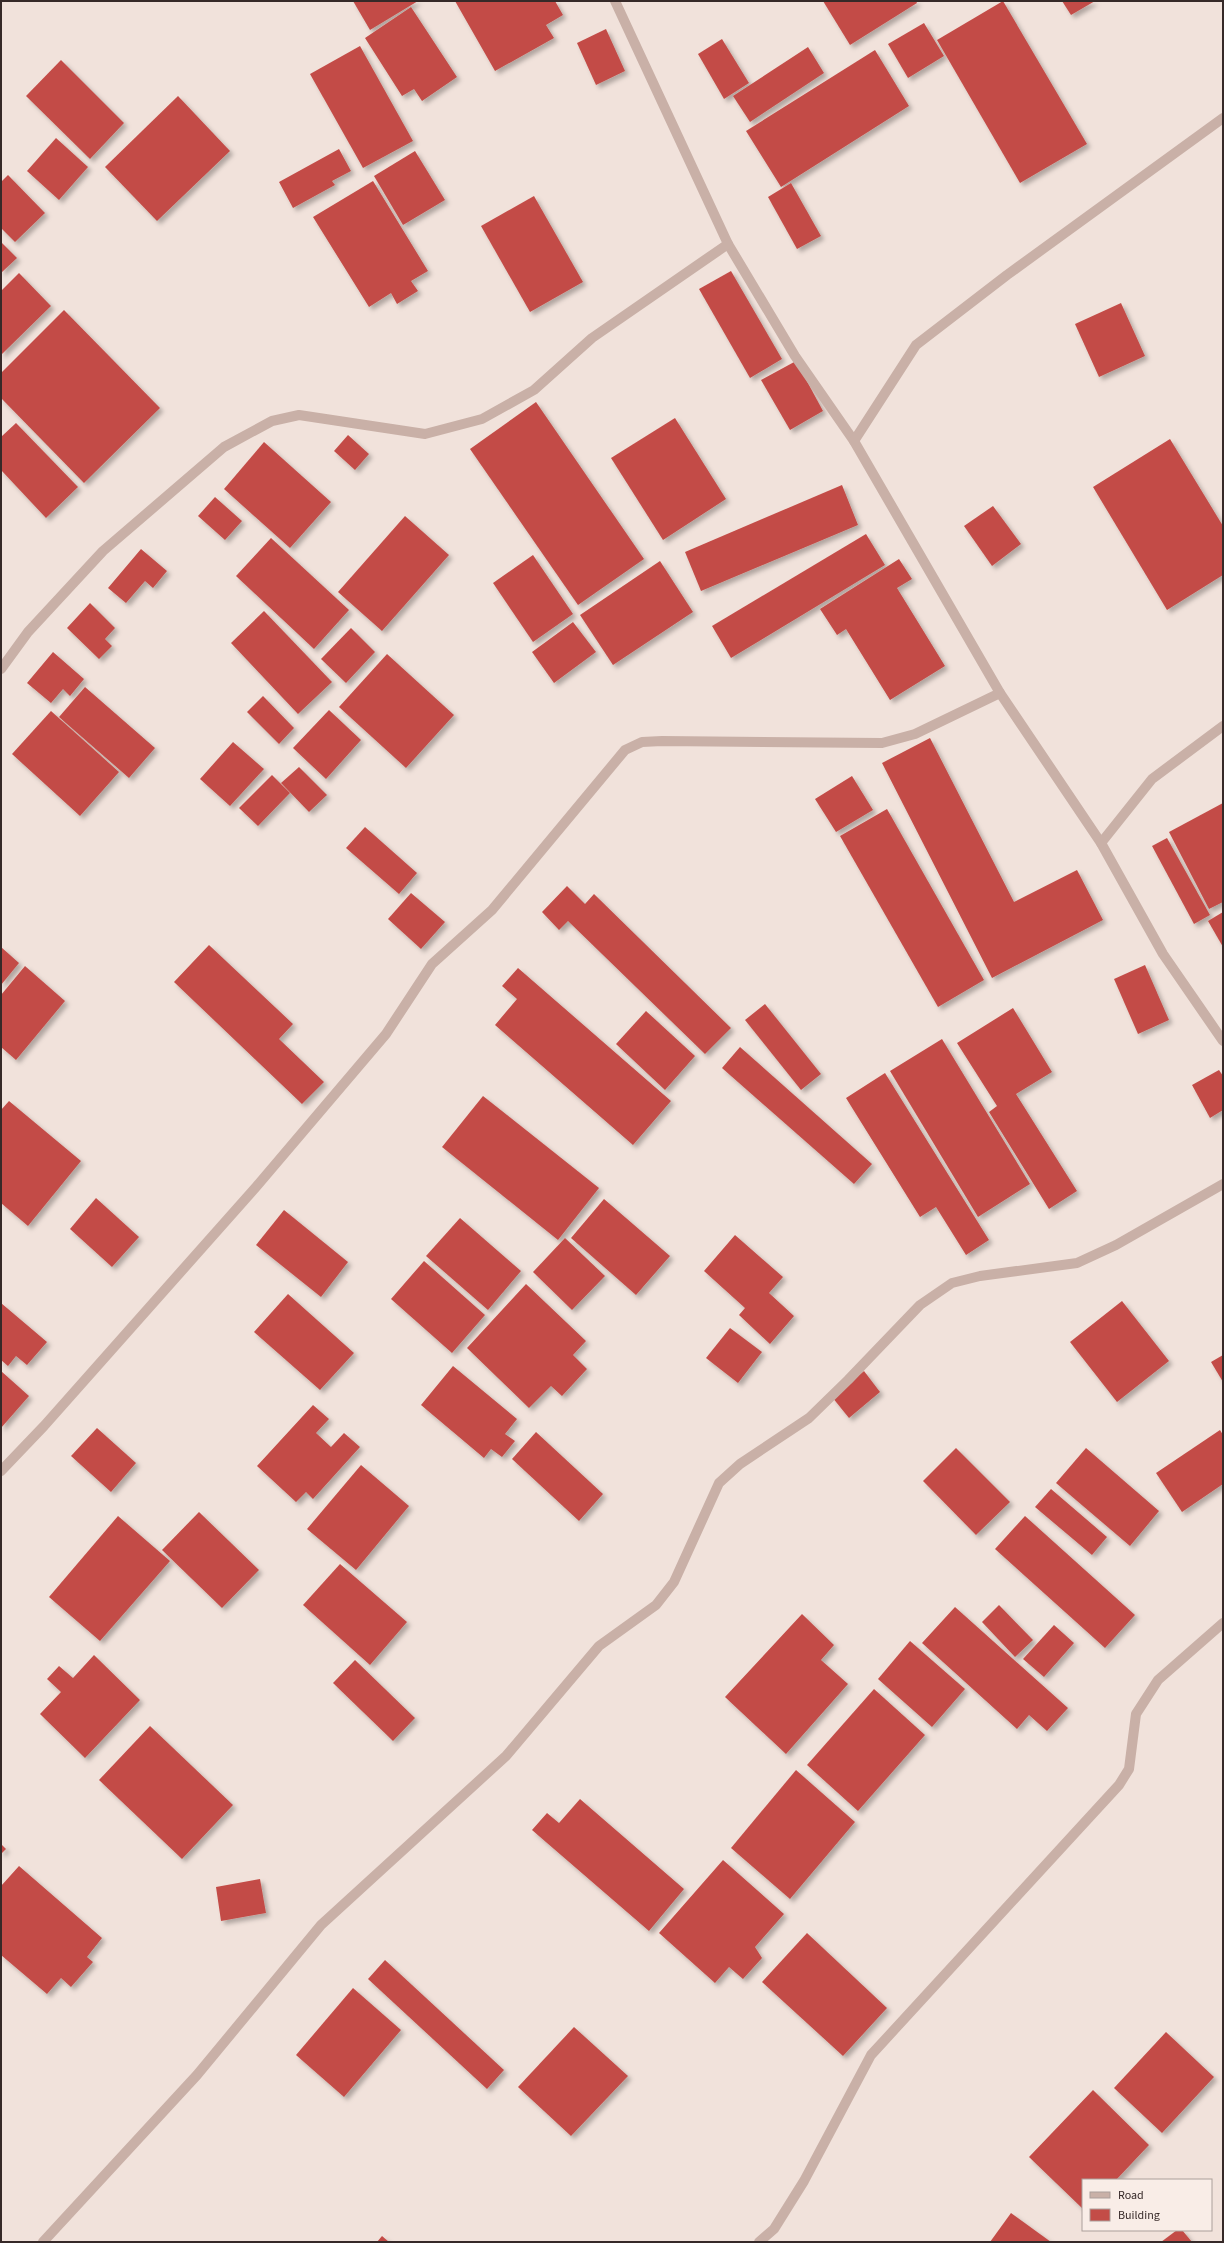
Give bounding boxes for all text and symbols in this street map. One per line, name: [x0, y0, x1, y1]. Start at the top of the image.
legend: [1082, 2179, 1212, 2231]
text: Road: [1118, 2187, 1144, 2204]
text: Building: [1118, 2207, 1160, 2224]

